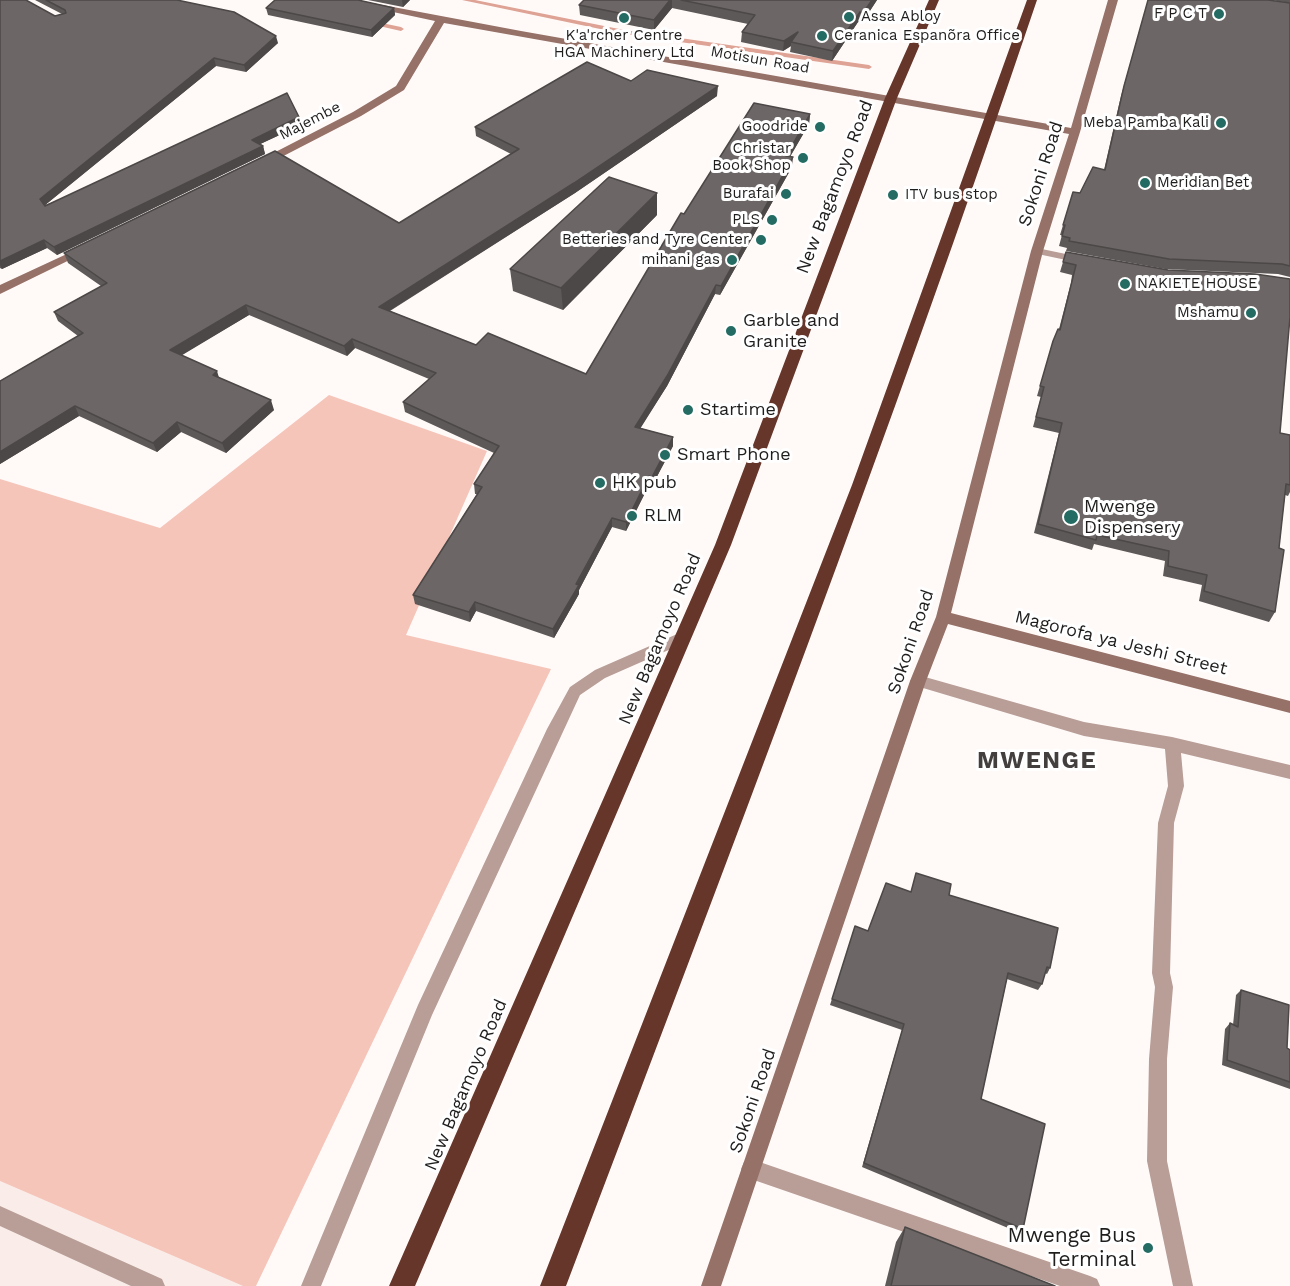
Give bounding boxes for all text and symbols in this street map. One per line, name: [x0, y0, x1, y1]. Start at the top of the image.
place label: F P C T: [1154, 5, 1207, 23]
marker: F P C T: [1212, 7, 1226, 21]
place label: Assa Abloy: [861, 8, 941, 26]
marker: Assa Abloy: [842, 10, 856, 24]
marker: K'a'rcher Centre HGA Machinery Ltd: [617, 11, 631, 25]
place label: K'a'rcher Centre HGA Machinery Ltd: [554, 27, 694, 62]
place label: Ceranica Espanõra Office: [834, 27, 1020, 45]
marker: Ceranica Espanõra Office: [815, 29, 829, 43]
street label: Motisun Road: [709, 42, 811, 78]
street label: New Bagamoyo Road: [792, 97, 878, 277]
street label: Majembe: [276, 98, 344, 144]
place label: Meba Pamba Kali: [1083, 114, 1209, 132]
marker: Meba Pamba Kali: [1214, 116, 1228, 130]
place label: Goodride: [742, 118, 808, 136]
street label: Sokoni Road: [1014, 119, 1068, 229]
marker: Goodride: [813, 120, 827, 134]
place label: Christar Book Shop: [712, 140, 791, 175]
marker: Christar Book Shop: [796, 151, 810, 165]
place label: Meridian Bet: [1157, 174, 1249, 192]
marker: Meridian Bet: [1138, 176, 1152, 190]
place label: Burafai: [723, 185, 774, 203]
place label: ITV bus stop: [905, 186, 998, 204]
marker: Burafai: [779, 187, 793, 201]
marker: ITV bus stop: [886, 188, 900, 202]
place label: PLS: [732, 211, 760, 229]
marker: PLS: [765, 213, 779, 227]
place label: Betteries and Tyre Center: [562, 231, 749, 249]
marker: Betteries and Tyre Center: [754, 233, 768, 247]
place label: mihani gas: [641, 251, 720, 269]
marker: mihani gas: [725, 253, 739, 267]
place label: NAKIETE HOUSE: [1137, 275, 1258, 293]
marker: NAKIETE HOUSE: [1118, 277, 1132, 291]
place label: Mshamu: [1177, 304, 1239, 322]
marker: Mshamu: [1244, 306, 1258, 320]
place label: Garble and Granite: [743, 310, 839, 352]
marker: Garble and Granite: [724, 324, 738, 338]
place label: Startime: [700, 399, 776, 421]
marker: Startime: [681, 403, 695, 417]
place label: Smart Phone: [677, 444, 791, 466]
marker: Smart Phone: [658, 448, 672, 462]
place label: HK pub: [612, 472, 677, 494]
marker: HK pub: [593, 476, 607, 490]
place label: Mwenge Dispensery: [1084, 496, 1180, 538]
place label: RLM: [644, 505, 682, 527]
marker: Mwenge Dispensery: [1062, 508, 1080, 526]
marker: RLM: [625, 509, 639, 523]
street label: New Bagamoyo Road: [614, 550, 706, 728]
street label: Sokoni Road: [883, 587, 939, 697]
street label: Magorofa ya Jeshi Street: [1013, 606, 1229, 680]
district label: MWENGE: [977, 747, 1097, 775]
street label: New Bagamoyo Road: [420, 996, 512, 1174]
street label: Sokoni Road: [725, 1046, 781, 1156]
place label: Mwenge Bus Terminal: [1008, 1223, 1136, 1273]
marker: Mwenge Bus Terminal: [1141, 1241, 1155, 1255]

